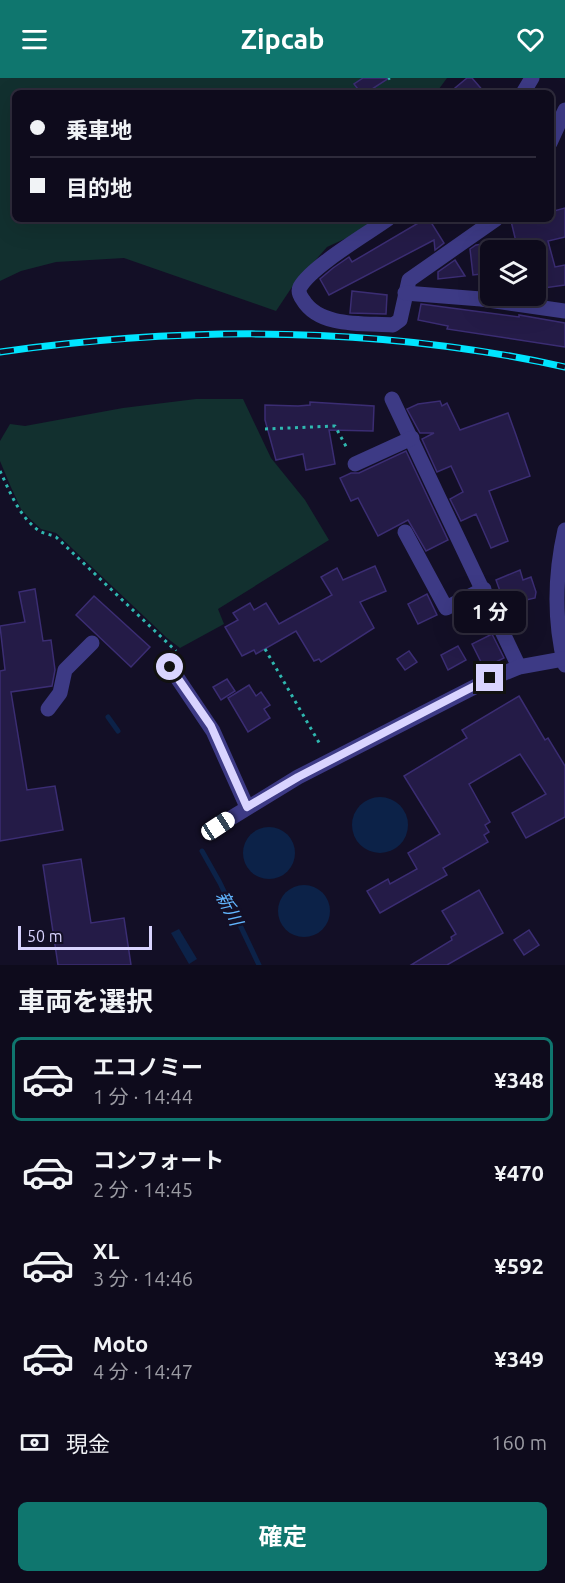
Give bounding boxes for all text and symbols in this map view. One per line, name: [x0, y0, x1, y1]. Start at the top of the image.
icon: menu: [18, 23, 51, 56]
icon: heart: [514, 23, 547, 56]
text: Zipcab: [241, 24, 324, 54]
text: 乗車地: [66, 117, 132, 142]
text: 目的地: [66, 175, 132, 200]
map controls: [480, 240, 546, 306]
button: layers: [480, 240, 546, 306]
callout: 1 分: [454, 591, 526, 633]
text: 1 分: [472, 600, 508, 623]
route start: [156, 653, 183, 680]
route end: [476, 664, 503, 691]
car: [198, 809, 238, 843]
water label: 新川: [213, 887, 248, 930]
scale bar: [18, 923, 152, 950]
text: 50 m: [27, 927, 63, 945]
text: 車両を選択: [18, 986, 153, 1016]
icon: car: [21, 1052, 75, 1106]
text: エコノミー: [93, 1054, 203, 1079]
text: ¥348: [494, 1067, 544, 1092]
text: 1 分 · 14:44: [93, 1085, 193, 1108]
icon: car: [21, 1145, 75, 1199]
text: コンフォート: [93, 1147, 224, 1172]
text: ¥470: [494, 1160, 544, 1185]
text: 2 分 · 14:45: [93, 1178, 193, 1201]
icon: car: [21, 1238, 75, 1292]
text: XL: [93, 1238, 120, 1263]
text: ¥592: [494, 1253, 544, 1278]
text: 3 分 · 14:46: [93, 1267, 193, 1290]
icon: car: [21, 1331, 75, 1385]
text: Moto: [93, 1331, 148, 1356]
text: ¥349: [494, 1346, 544, 1371]
text: 4 分 · 14:47: [93, 1360, 193, 1383]
icon: cash: [18, 1426, 51, 1459]
text: 現金: [66, 1431, 110, 1456]
text: 160 m: [491, 1431, 547, 1454]
button: 確定: [18, 1502, 547, 1571]

